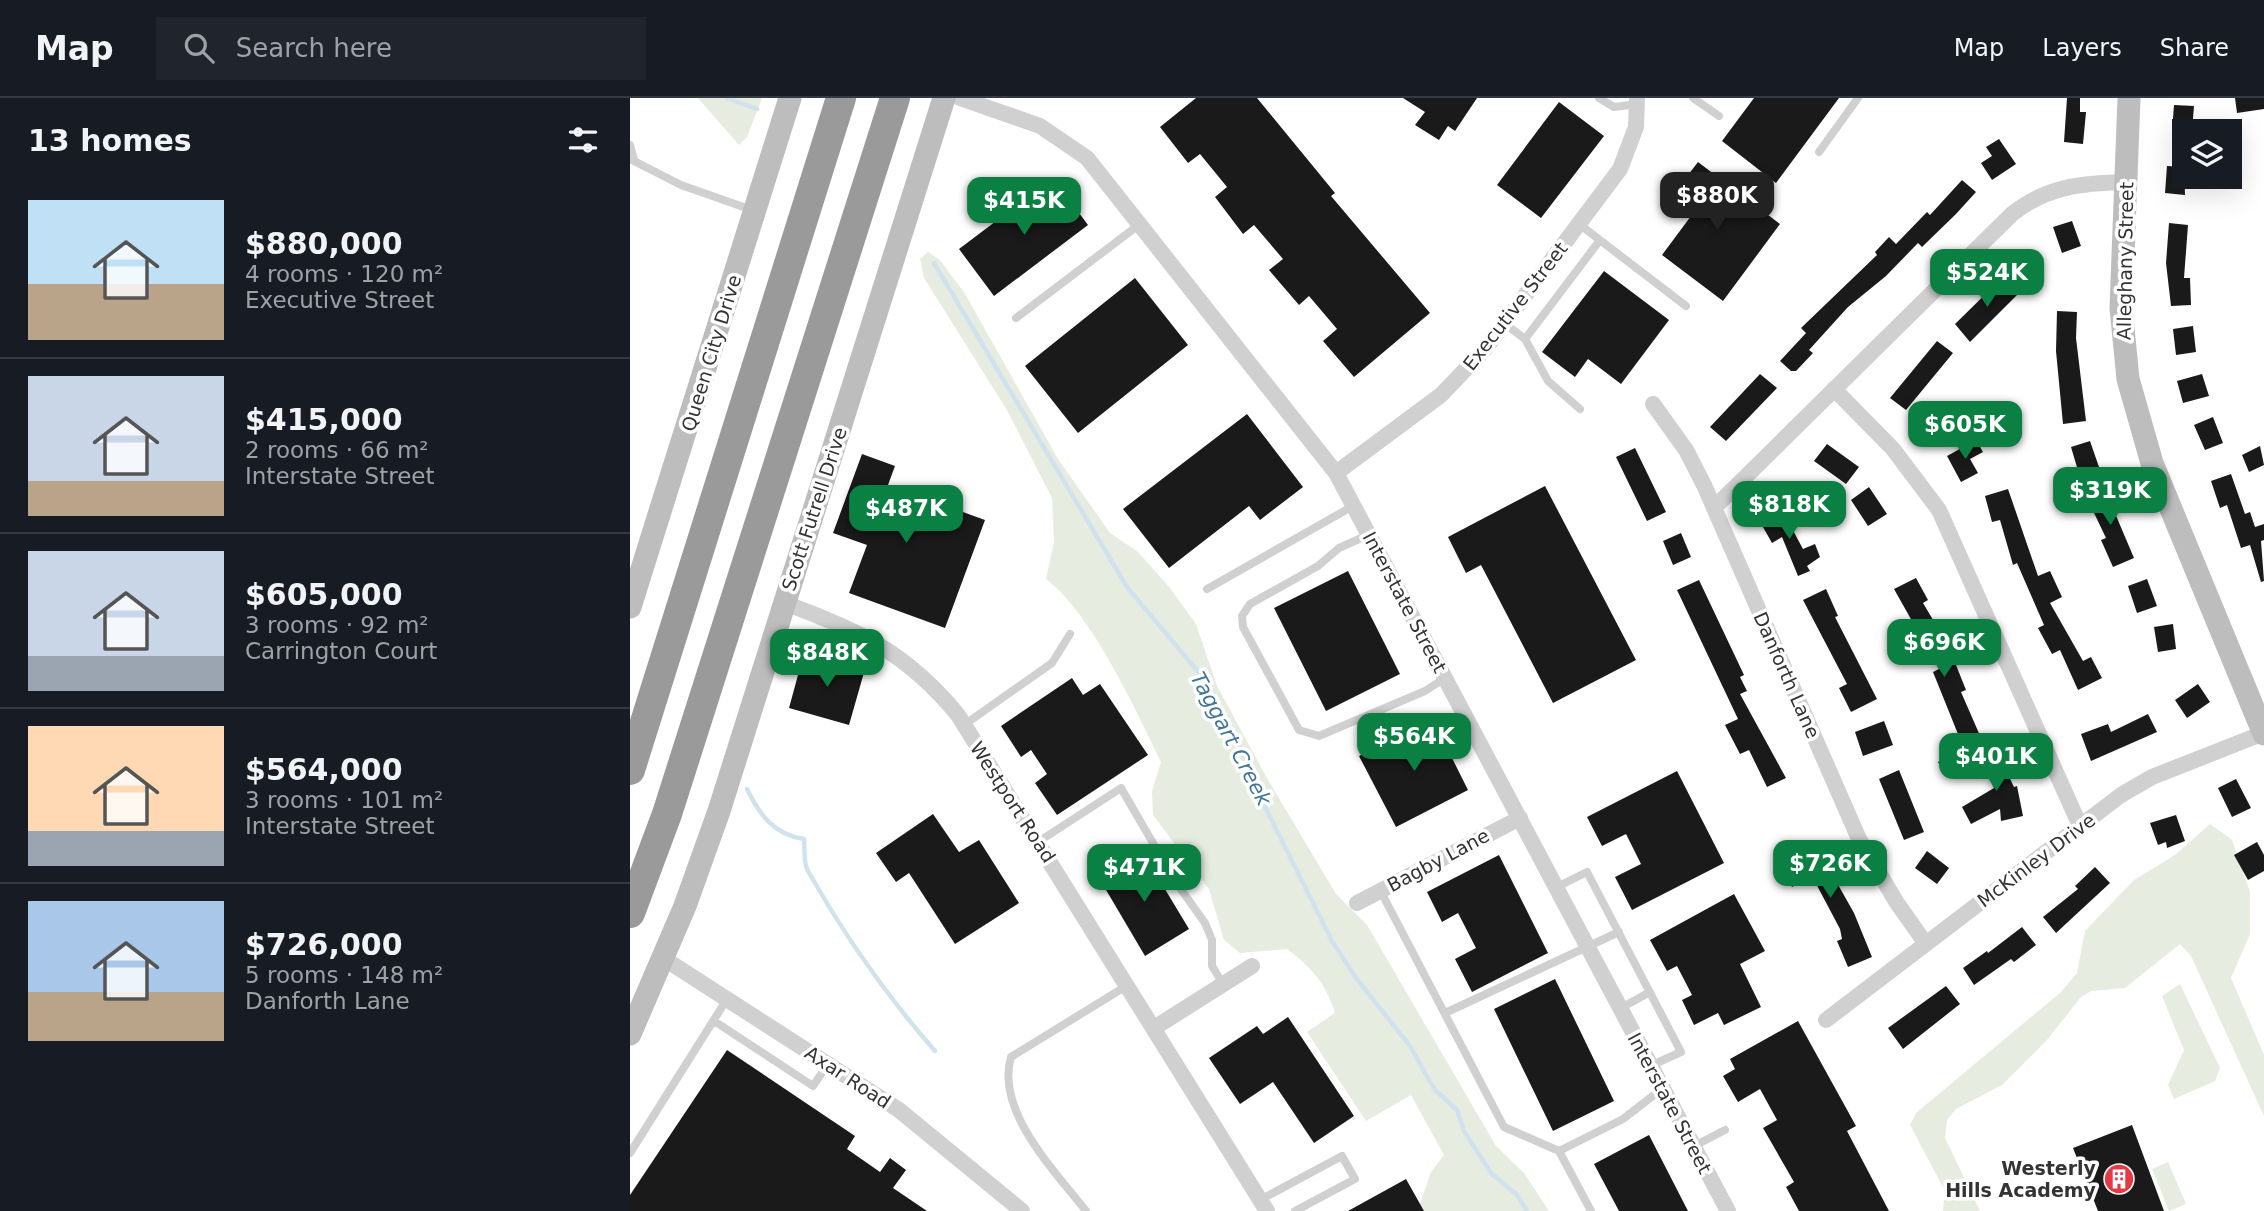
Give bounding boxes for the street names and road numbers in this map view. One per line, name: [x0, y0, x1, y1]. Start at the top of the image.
street label: Alleghany Street: [2113, 182, 2137, 340]
street label: Executive Street: [1458, 238, 1572, 374]
street label: Queen City Drive: [677, 272, 745, 434]
street label: Scott Futrell Drive: [777, 424, 851, 594]
street label: Interstate Street: [1359, 528, 1451, 676]
street label: Danforth Lane: [1749, 608, 1825, 742]
street label: Westport Road: [966, 738, 1060, 866]
street label: McKinley Drive: [1973, 809, 2099, 911]
street label: Bagby Lane: [1383, 824, 1493, 896]
street label: Interstate Street: [1624, 1029, 1716, 1177]
street label: Axar Road: [801, 1041, 895, 1113]

